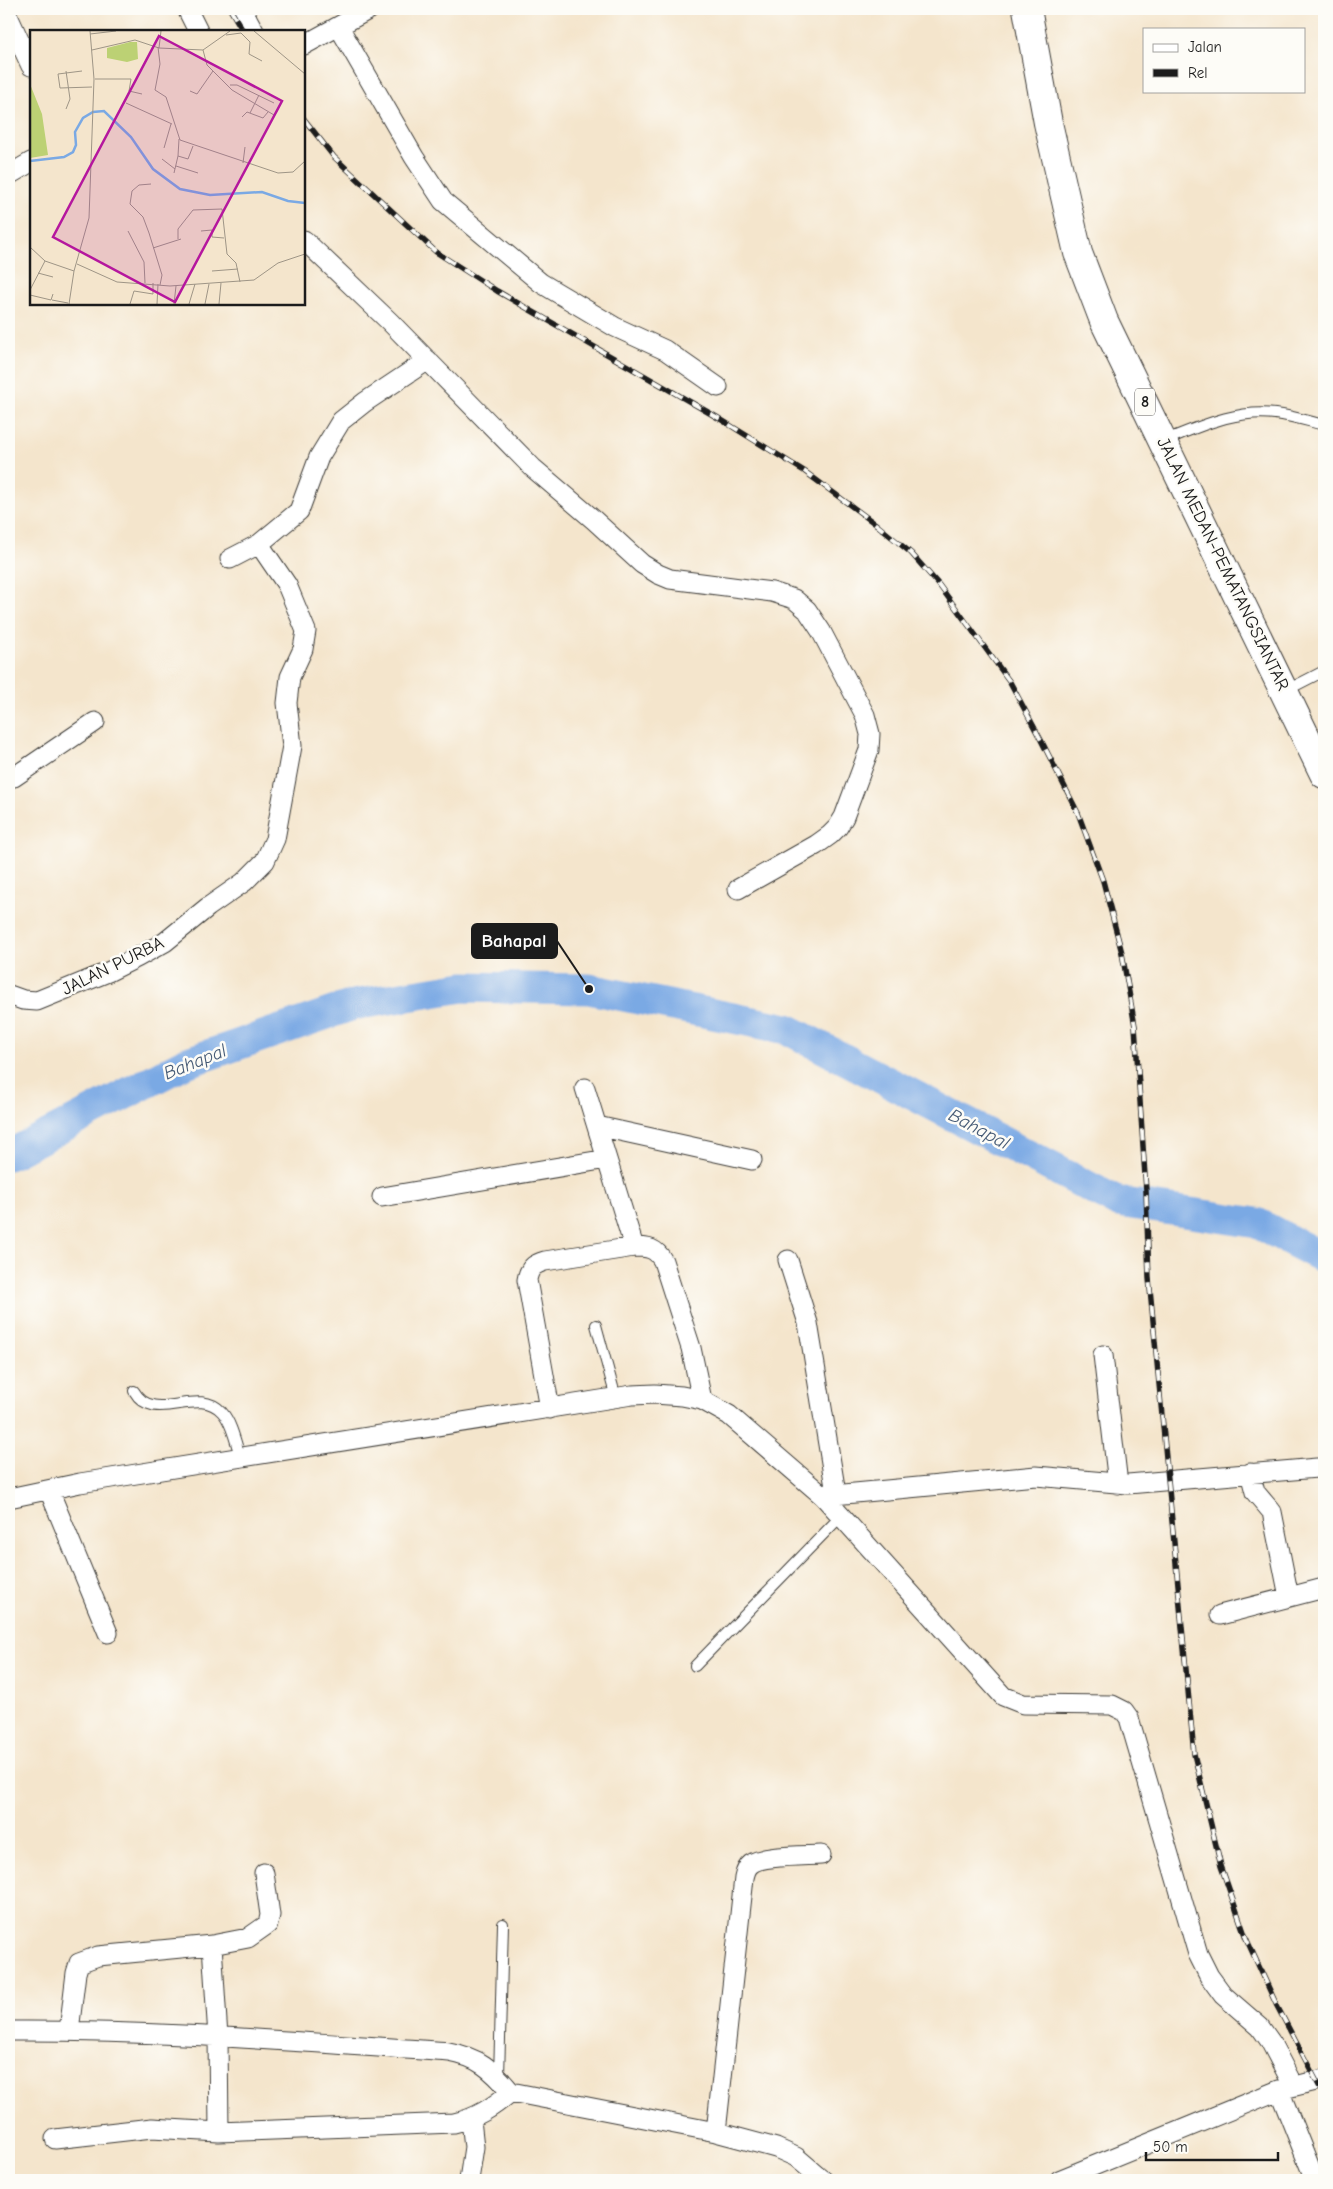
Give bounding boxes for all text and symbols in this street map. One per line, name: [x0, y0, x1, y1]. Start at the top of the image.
legend: [1143, 28, 1306, 92]
inset map: [30, 30, 305, 305]
text: Jalan: [1188, 38, 1222, 56]
text: Rel: [1188, 64, 1208, 82]
road number: 8: [1135, 388, 1155, 416]
street label: JALAN MEDAN-PEMATANGSIANTAR: [1152, 434, 1294, 694]
callout: Bahapal: [472, 924, 557, 958]
text: Bahapal: [482, 930, 546, 952]
street label: JALAN PURBA: [59, 932, 167, 1000]
water label: Bahapal: [160, 1039, 230, 1084]
water label: Bahapal: [945, 1104, 1014, 1154]
scale bar: [1146, 2129, 1278, 2161]
text: 50 m: [1153, 2138, 1188, 2156]

